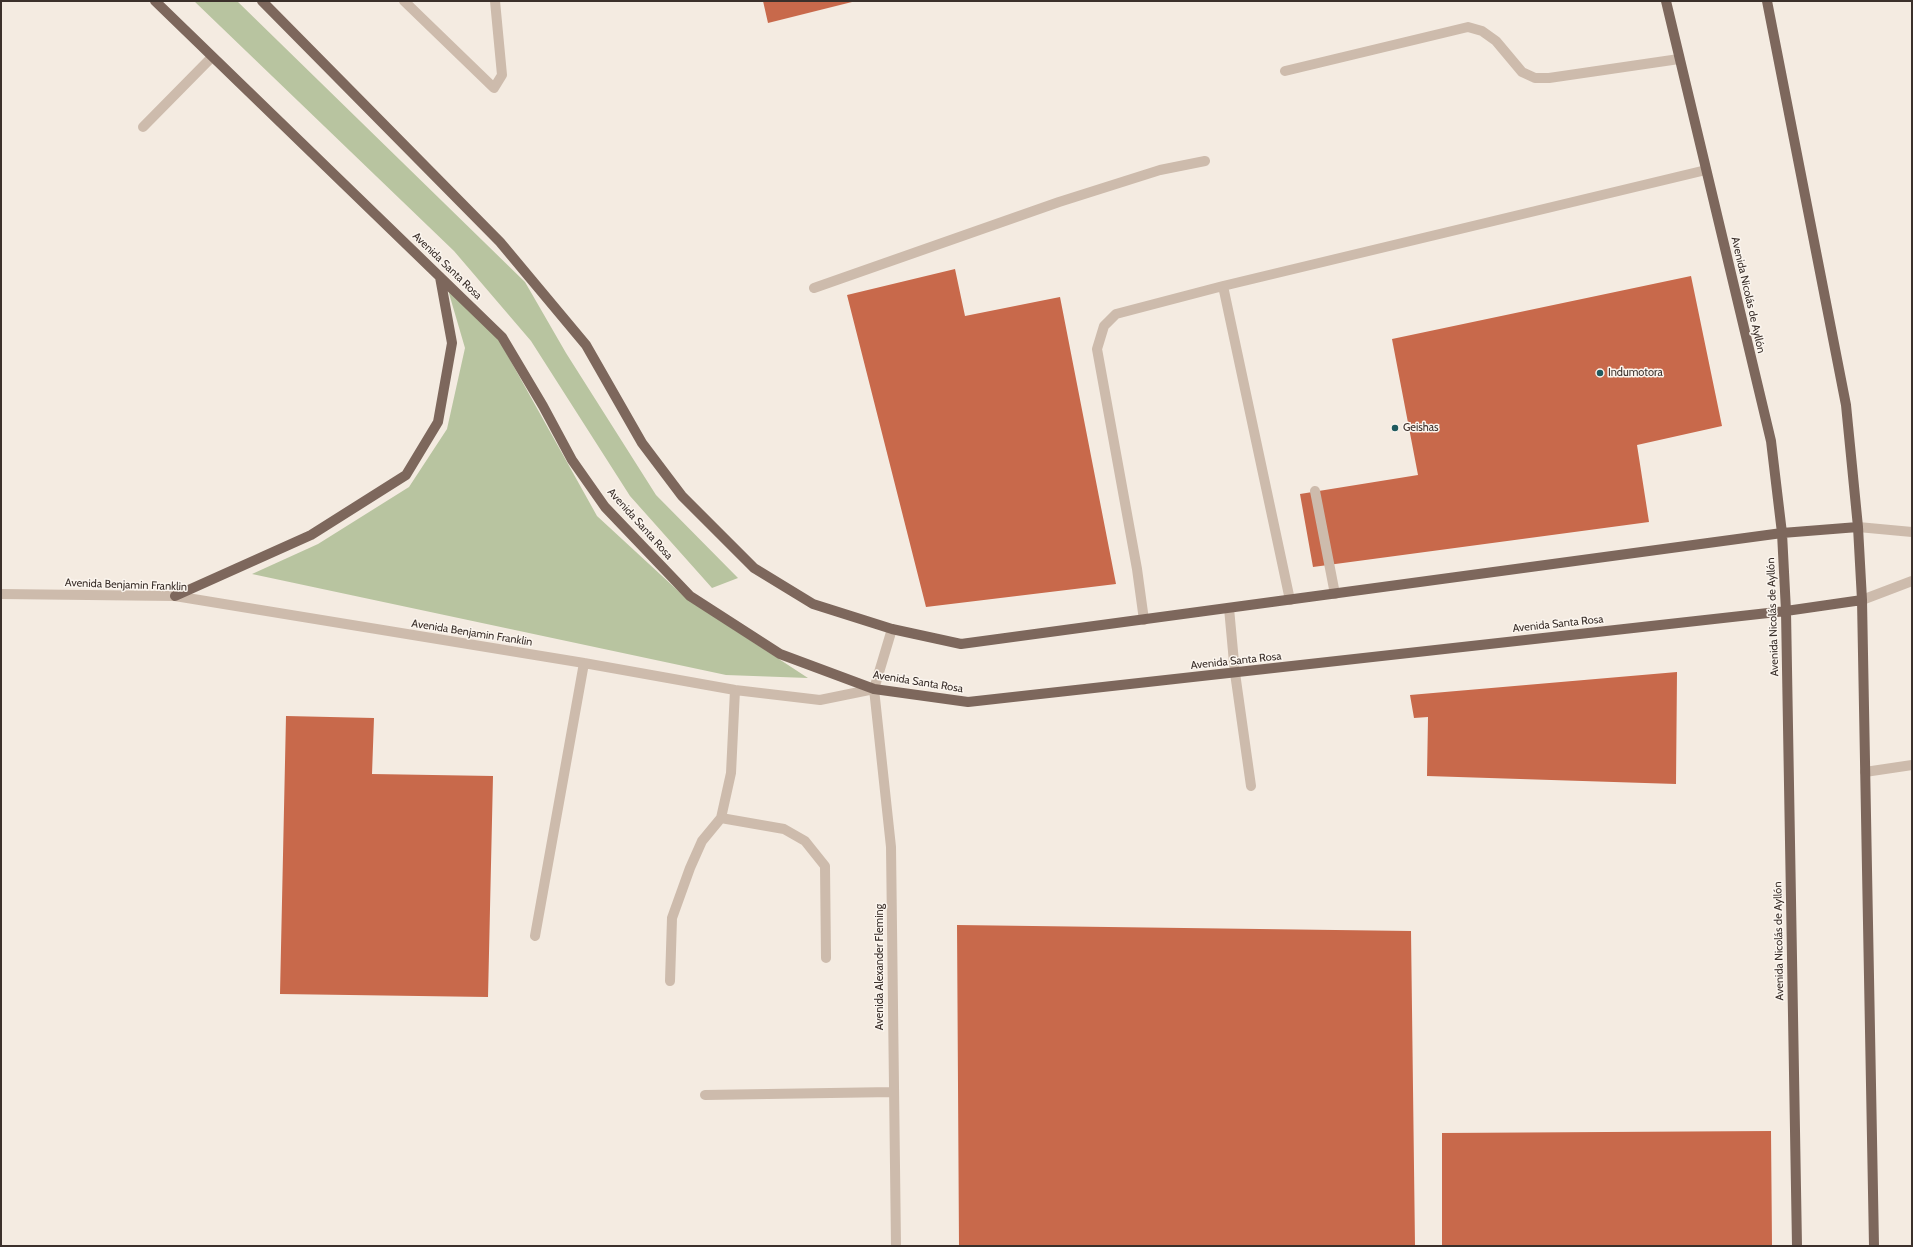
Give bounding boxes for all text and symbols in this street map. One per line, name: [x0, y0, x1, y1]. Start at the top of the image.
street label: Avenida Santa Rosa: [410, 230, 484, 302]
street label: Avenida Nicolás de Ayllón: [1728, 236, 1768, 354]
place label: Indumotora: [1608, 366, 1663, 380]
marker: Indumotora: [1595, 368, 1605, 378]
place label: Geishas: [1403, 421, 1439, 435]
marker: Geishas: [1390, 423, 1400, 433]
street label: Avenida Santa Rosa: [605, 486, 675, 562]
street label: Avenida Nicolás de Ayllón: [1764, 557, 1782, 677]
street label: Avenida Benjamin Franklin: [65, 576, 187, 594]
street label: Avenida Santa Rosa: [1512, 613, 1604, 635]
street label: Avenida Benjamin Franklin: [411, 617, 533, 649]
street label: Avenida Santa Rosa: [1190, 650, 1282, 672]
street label: Avenida Santa Rosa: [872, 668, 964, 696]
street label: Avenida Nicolás de Ayllón: [1771, 881, 1787, 1001]
street label: Avenida Alexander Fleming: [873, 904, 887, 1030]

